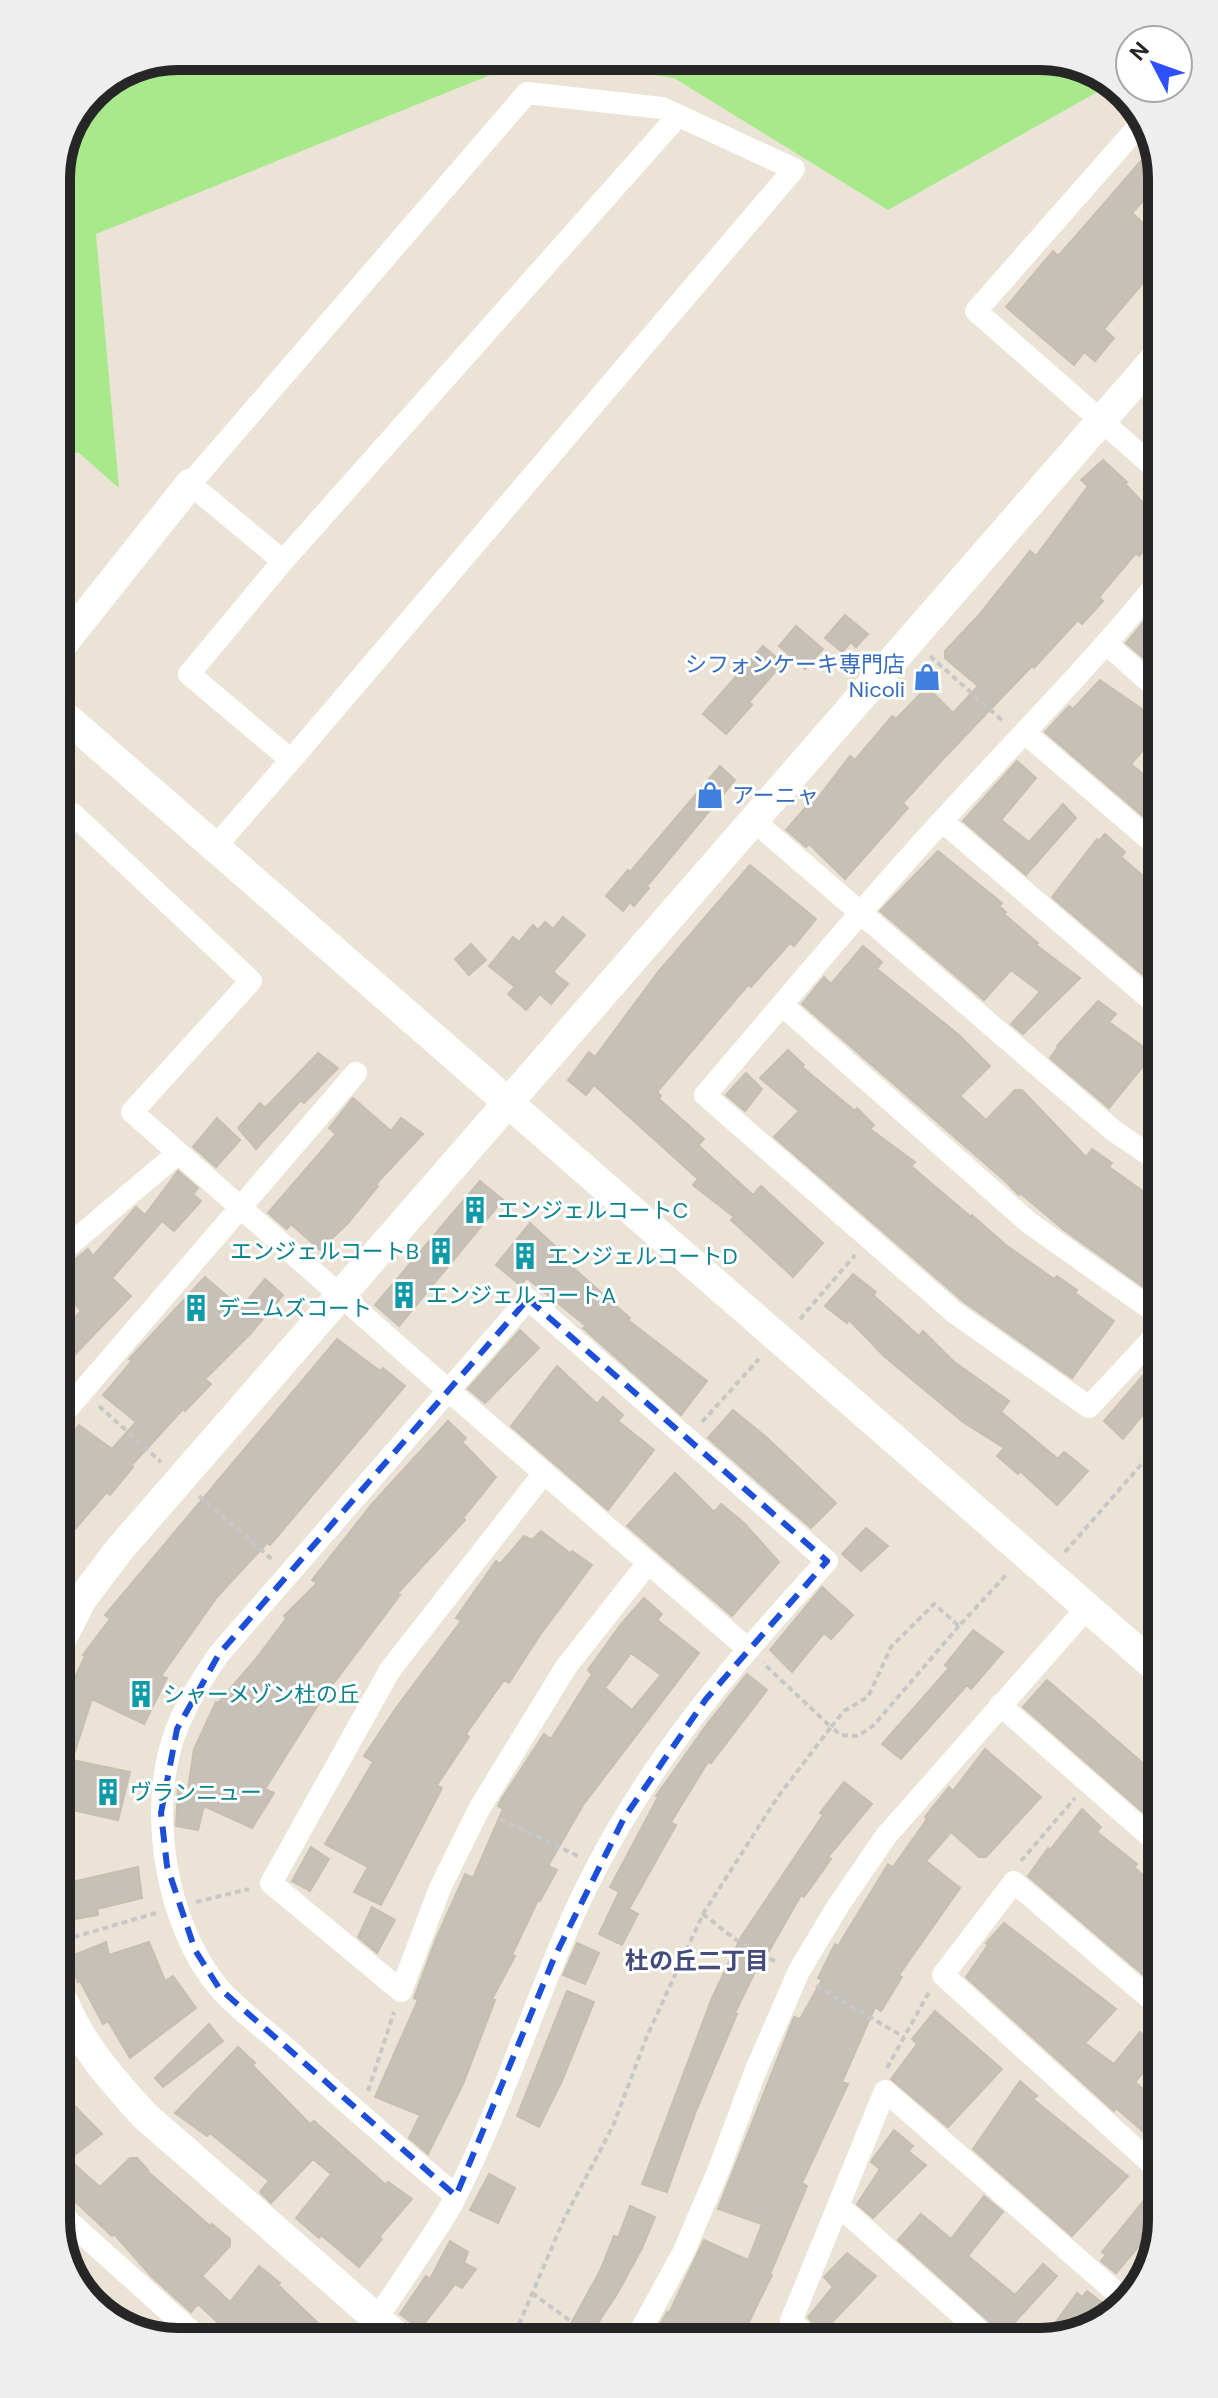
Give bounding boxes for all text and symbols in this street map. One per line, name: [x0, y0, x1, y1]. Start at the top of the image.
north arrow: [1114, 24, 1194, 104]
text: N: [1123, 36, 1155, 67]
place label: シフォンケーキ専門店 Nicoli: [685, 650, 905, 704]
shop icon: シフォンケーキ専門店 Nicoli: [912, 662, 942, 692]
shop icon: アーニャ: [695, 780, 725, 810]
place label: アーニャ: [732, 781, 819, 810]
building icon: エンジェルコートC: [460, 1195, 490, 1225]
place label: エンジェルコートC: [497, 1196, 688, 1225]
building icon: エンジェルコートB: [426, 1236, 456, 1266]
place label: エンジェルコートB: [230, 1237, 419, 1266]
building icon: エンジェルコートD: [510, 1241, 540, 1271]
place label: エンジェルコートD: [547, 1242, 738, 1271]
building icon: エンジェルコートA: [389, 1280, 419, 1310]
place label: エンジェルコートA: [426, 1281, 616, 1310]
building icon: デニムズコート: [181, 1293, 211, 1323]
place label: デニムズコート: [218, 1294, 372, 1323]
building icon: シャーメゾン杜の丘: [126, 1679, 156, 1709]
place label: シャーメゾン杜の丘: [163, 1680, 360, 1709]
building icon: ヴランニュー: [93, 1777, 123, 1807]
place label: ヴランニュー: [130, 1778, 262, 1807]
district label: 杜の丘二丁目: [625, 1945, 769, 1976]

